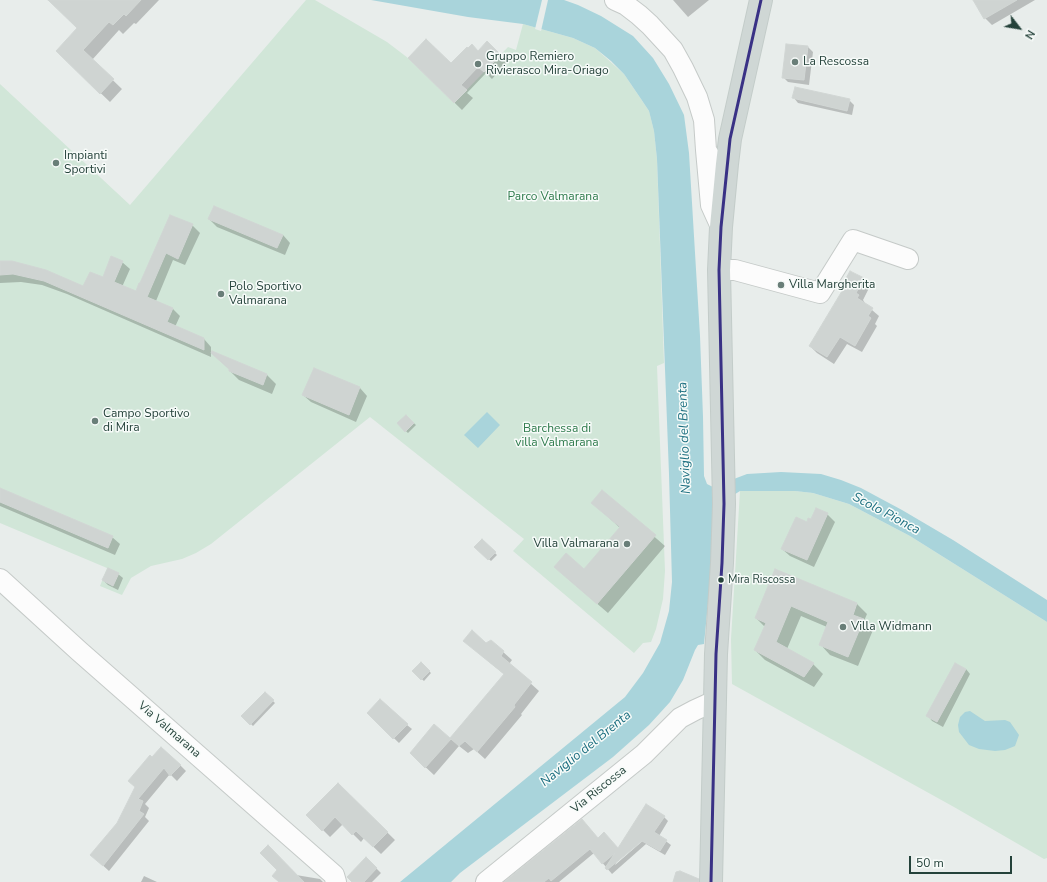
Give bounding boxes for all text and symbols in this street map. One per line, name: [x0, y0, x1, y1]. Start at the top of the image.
north arrow: [999, 8, 1039, 48]
text: N: [1021, 27, 1038, 42]
place label: Gruppo Remiero Rivierasco Mira-Oriago: [486, 50, 609, 78]
place label: La Rescossa: [803, 55, 869, 69]
marker: La Rescossa: [790, 57, 800, 67]
marker: Gruppo Remiero Rivierasco Mira-Oriago: [473, 59, 483, 69]
place label: Impianti Sportivi: [64, 149, 107, 177]
marker: Impianti Sportivi: [51, 158, 61, 168]
park label: Parco Valmarana: [508, 190, 598, 204]
place label: Villa Margherita: [789, 278, 875, 292]
place label: Polo Sportivo Valmarana: [229, 280, 302, 308]
marker: Villa Margherita: [776, 280, 786, 290]
marker: Polo Sportivo Valmarana: [216, 289, 226, 299]
water label: Naviglio del Brenta: [675, 382, 695, 494]
place label: Campo Sportivo di Mira: [103, 407, 190, 435]
marker: Campo Sportivo di Mira: [90, 416, 100, 426]
park label: Barchessa di villa Valmarana: [515, 422, 599, 450]
water label: Scolo Pionca: [850, 490, 922, 538]
place label: Villa Valmarana: [534, 537, 619, 551]
marker: Villa Valmarana: [622, 539, 632, 549]
place label: Mira Riscossa: [728, 573, 795, 587]
marker: Mira Riscossa: [716, 575, 726, 585]
place label: Villa Widmann: [851, 620, 932, 634]
marker: Villa Widmann: [838, 622, 848, 632]
street label: Via Valmarana: [135, 699, 203, 761]
water label: Naviglio del Brenta: [538, 708, 634, 790]
street label: Via Riscossa: [568, 763, 630, 817]
scale bar: [911, 848, 1014, 874]
text: 50 m: [916, 855, 944, 871]

